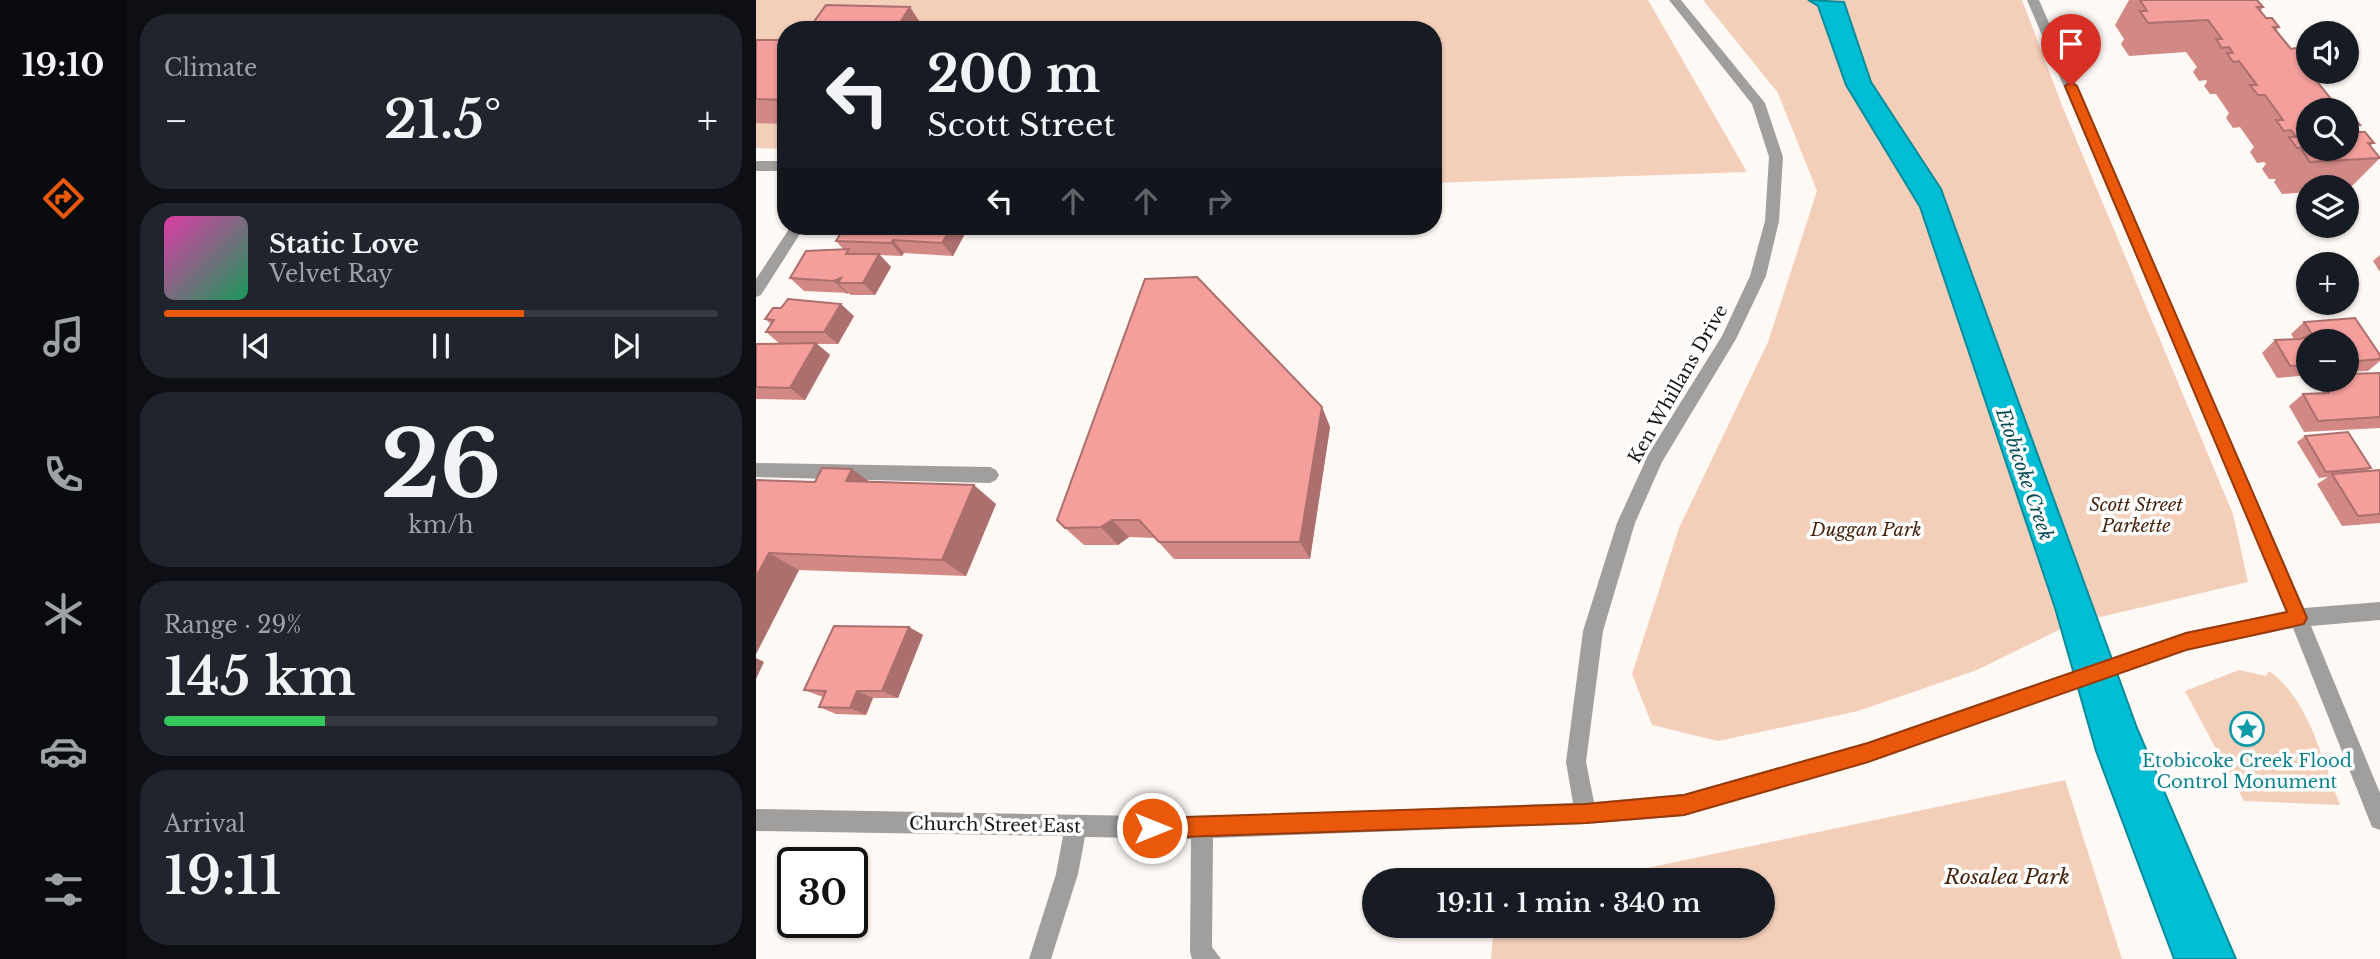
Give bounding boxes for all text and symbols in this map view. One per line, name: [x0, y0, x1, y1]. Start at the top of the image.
pin: [2041, 14, 2101, 86]
map controls: [2296, 21, 2359, 392]
button: sound: [2296, 21, 2359, 84]
icon: arrive: [2052, 25, 2090, 63]
text: 200 m: [927, 44, 1100, 105]
text: 19:10: [22, 45, 104, 85]
icon: left: [812, 49, 903, 140]
text: Climate: [164, 54, 257, 82]
text: 21.5°: [384, 88, 501, 152]
text: −: [164, 97, 188, 144]
text: +: [697, 97, 718, 144]
button: search: [2296, 98, 2359, 161]
text: Scott Street: [927, 105, 1115, 145]
icon: directions: [39, 174, 88, 223]
button: layers: [2296, 175, 2359, 238]
icon: left: [981, 182, 1019, 220]
icon: ahead: [1054, 182, 1092, 220]
icon: ahead: [1127, 182, 1165, 220]
icon: right: [1200, 182, 1238, 220]
text: Static Love: [269, 228, 419, 260]
button: +: [2296, 252, 2359, 315]
text: Velvet Ray: [269, 260, 393, 288]
street label: Ken Whillans Drive: [1624, 301, 1732, 467]
icon: music: [39, 312, 88, 361]
icon: previous: [237, 327, 275, 365]
icon: pause: [422, 327, 460, 365]
icon: next: [607, 327, 645, 365]
button: −: [2296, 329, 2359, 392]
water label: Etobicoke Creek: [1991, 404, 2058, 543]
text: 26: [381, 409, 501, 522]
icon: phone: [39, 450, 88, 499]
park label: Scott Street Parkette: [2089, 494, 2183, 537]
text: km/h: [408, 511, 474, 539]
park label: Duggan Park: [1810, 519, 1921, 541]
icon: climate: [39, 589, 88, 638]
text: Range · 29%: [164, 611, 302, 639]
text: 145 km: [164, 645, 355, 709]
place icon: Etobicoke Creek Flood Control Monument: [2228, 710, 2266, 748]
icon: car: [39, 727, 88, 776]
place label: Etobicoke Creek Flood Control Monument: [2142, 750, 2352, 793]
position arrow: [1115, 791, 1189, 865]
text: Arrival: [164, 810, 245, 838]
street label: Church Street East: [909, 813, 1081, 838]
text: 19:11: [164, 844, 282, 908]
speed limit sign: 30: [777, 847, 868, 938]
park label: Rosalea Park: [1943, 864, 2070, 890]
icon: filters: [39, 865, 88, 914]
text: 19:11 · 1 min · 340 m: [1436, 887, 1701, 919]

